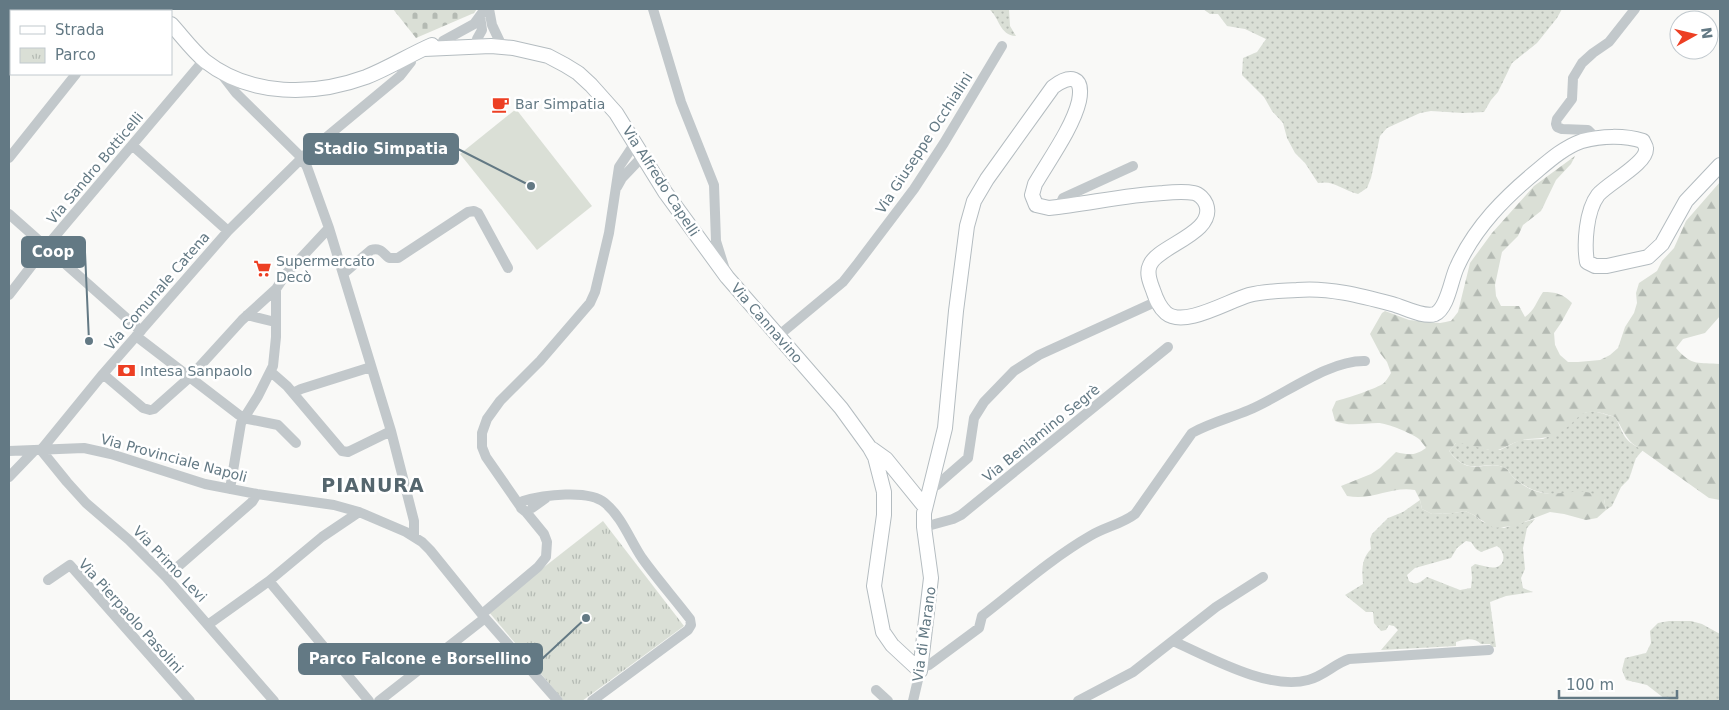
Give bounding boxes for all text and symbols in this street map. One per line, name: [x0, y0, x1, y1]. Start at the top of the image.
legend: [10, 10, 172, 75]
north arrow: [1669, 10, 1719, 60]
text: Strada: [55, 21, 104, 39]
text: N: [1698, 26, 1716, 40]
text: Parco: [55, 46, 96, 64]
street label: Via Giuseppe Occhialini: [872, 70, 976, 216]
cafe icon: Bar Simpatia: [491, 94, 511, 114]
place label: Bar Simpatia: [515, 96, 605, 112]
street label: Via Sandro Botticelli: [44, 109, 146, 227]
street label: Via Alfredo Capelli: [619, 123, 703, 239]
callout: Stadio Simpatia: [304, 134, 458, 164]
text: Stadio Simpatia: [314, 140, 448, 158]
street label: Via Comunale Catena: [101, 229, 213, 353]
callout: Coop: [22, 237, 85, 267]
text: Coop: [32, 243, 74, 261]
place label: Supermercato Decò: [276, 253, 375, 285]
supermarket icon: Supermercato Decò: [252, 259, 272, 279]
street label: Via Cannavino: [728, 280, 806, 366]
bank icon: Intesa Sanpaolo: [116, 361, 136, 381]
place label: Intesa Sanpaolo: [140, 363, 252, 379]
street label: Via Beniamino Segrè: [979, 381, 1103, 485]
street label: Via Provinciale Napoli: [99, 431, 249, 485]
district label: PIANURA: [321, 474, 425, 496]
street label: Via Primo Levi: [130, 523, 210, 605]
street label: Via Pierpaolo Pasolini: [75, 556, 187, 676]
street label: Via di Marano: [909, 585, 939, 683]
callout: Parco Falcone e Borsellino: [299, 644, 542, 674]
text: Parco Falcone e Borsellino: [309, 650, 531, 668]
scale bar: [1559, 668, 1676, 700]
text: 100 m: [1566, 676, 1614, 694]

